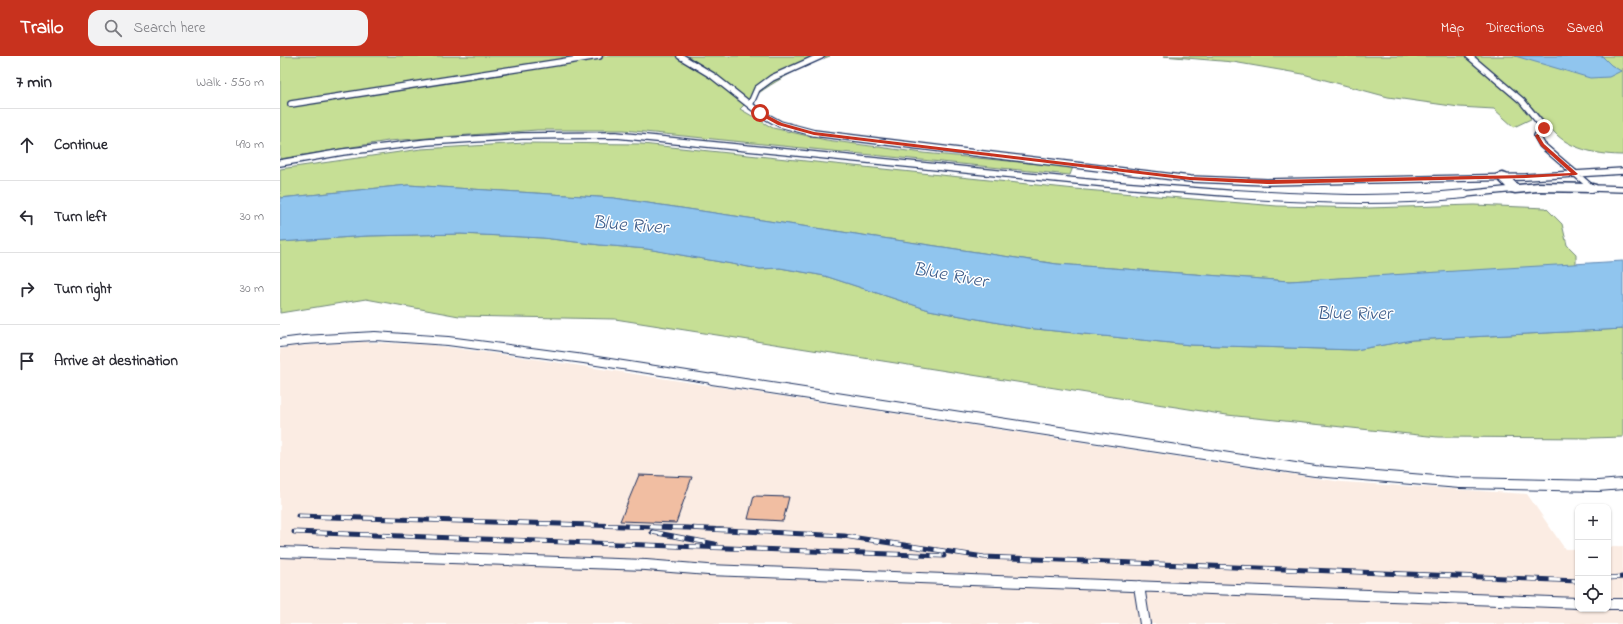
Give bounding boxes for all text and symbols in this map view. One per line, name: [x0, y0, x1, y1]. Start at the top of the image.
search box: [88, 10, 368, 46]
text: Trailo: [20, 15, 64, 42]
icon: search: [102, 17, 124, 39]
text: Search here: [134, 17, 205, 39]
text: Map: [1441, 18, 1464, 39]
text: Directions: [1486, 18, 1544, 39]
text: Saved: [1566, 18, 1603, 39]
text: 7 min: [16, 70, 52, 95]
text: Walk · 550 m: [196, 73, 264, 92]
route start: [751, 104, 769, 122]
route end: [1535, 119, 1553, 137]
icon: ahead: [16, 134, 38, 156]
text: Continue: [54, 134, 108, 156]
text: 490 m: [236, 135, 264, 154]
icon: left: [16, 206, 38, 228]
text: Turn left: [54, 206, 107, 228]
text: 30 m: [240, 207, 264, 226]
water label: Blue River: [592, 210, 671, 242]
water label: Blue River: [911, 256, 991, 296]
icon: right: [16, 278, 38, 300]
text: Turn right: [54, 278, 112, 300]
text: 30 m: [240, 279, 264, 298]
water label: Blue River: [1316, 301, 1394, 328]
icon: arrive: [16, 350, 38, 372]
text: Arrive at destination: [54, 350, 178, 372]
map controls: [1575, 504, 1611, 612]
button: +: [1575, 504, 1611, 540]
button: −: [1575, 540, 1611, 576]
button: locate: [1575, 576, 1611, 612]

